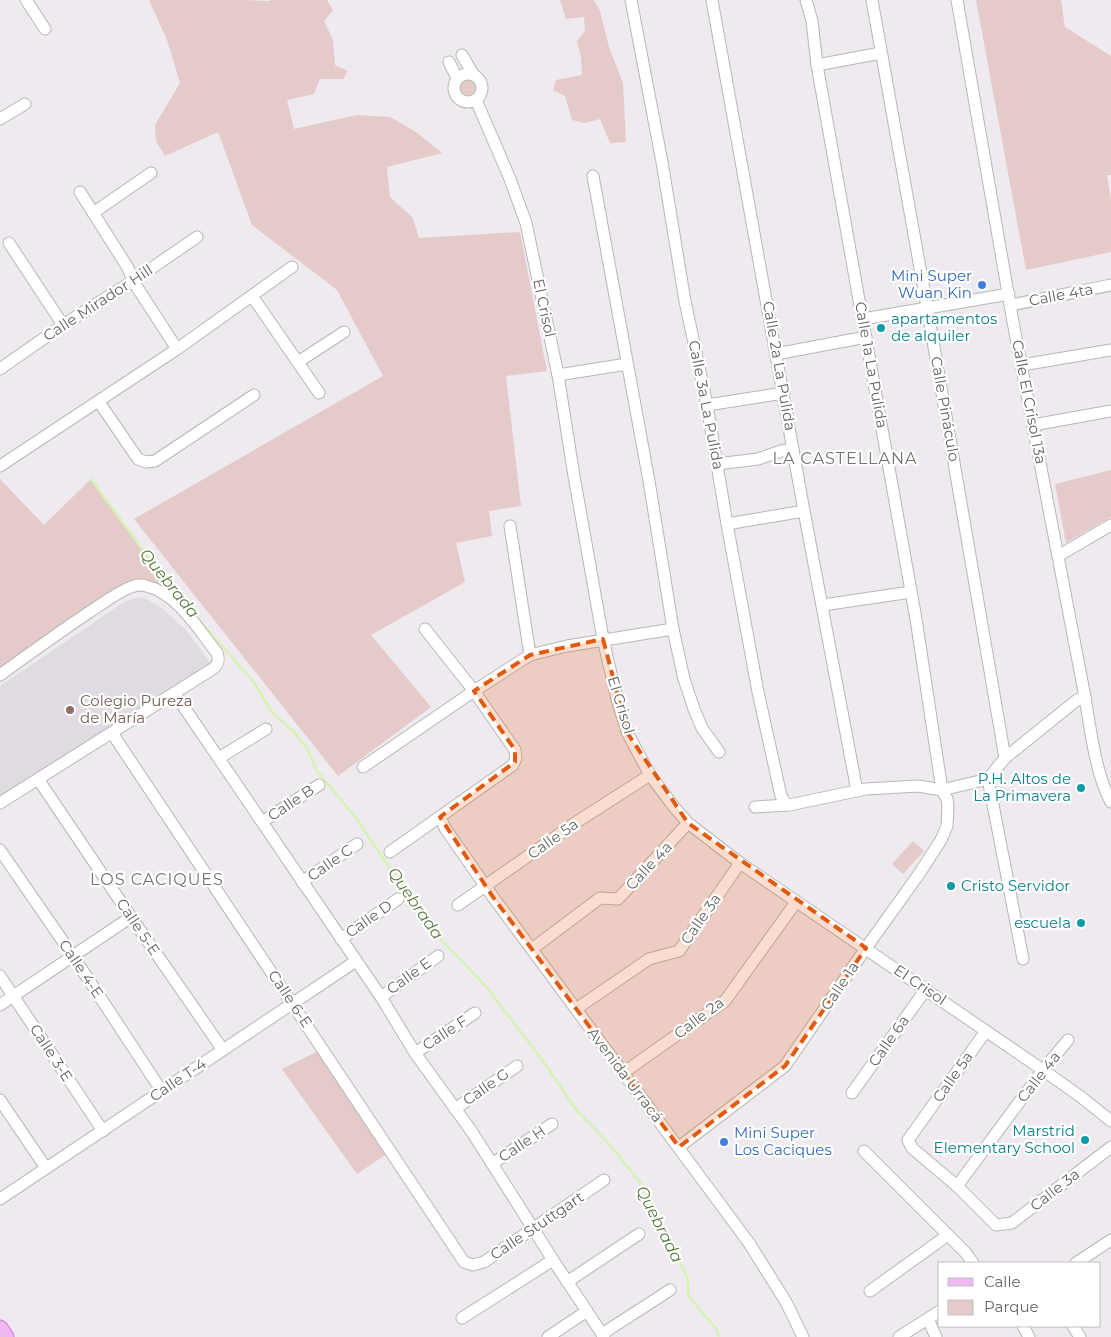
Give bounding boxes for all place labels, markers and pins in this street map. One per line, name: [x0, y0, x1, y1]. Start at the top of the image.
place label: Mini Super Wuan Kin: [891, 266, 972, 302]
marker: Mini Super Wuan Kin: [976, 279, 988, 291]
place label: apartamentos de alquiler: [891, 309, 997, 345]
marker: apartamentos de alquiler: [875, 322, 887, 334]
place label: Colegio Pureza de María: [80, 691, 193, 727]
marker: Colegio Pureza de María: [64, 704, 76, 716]
place label: P.H. Altos de La Primavera: [973, 769, 1071, 805]
marker: P.H. Altos de La Primavera: [1075, 782, 1087, 794]
place label: Cristo Servidor: [961, 876, 1070, 895]
marker: Cristo Servidor: [945, 880, 957, 892]
place label: escuela: [1014, 913, 1071, 932]
marker: escuela: [1075, 917, 1087, 929]
place label: Marstrid Elementary School: [934, 1121, 1075, 1157]
place label: Mini Super Los Caciques: [734, 1123, 832, 1159]
marker: Marstrid Elementary School: [1079, 1134, 1091, 1146]
marker: Mini Super Los Caciques: [718, 1136, 730, 1148]

